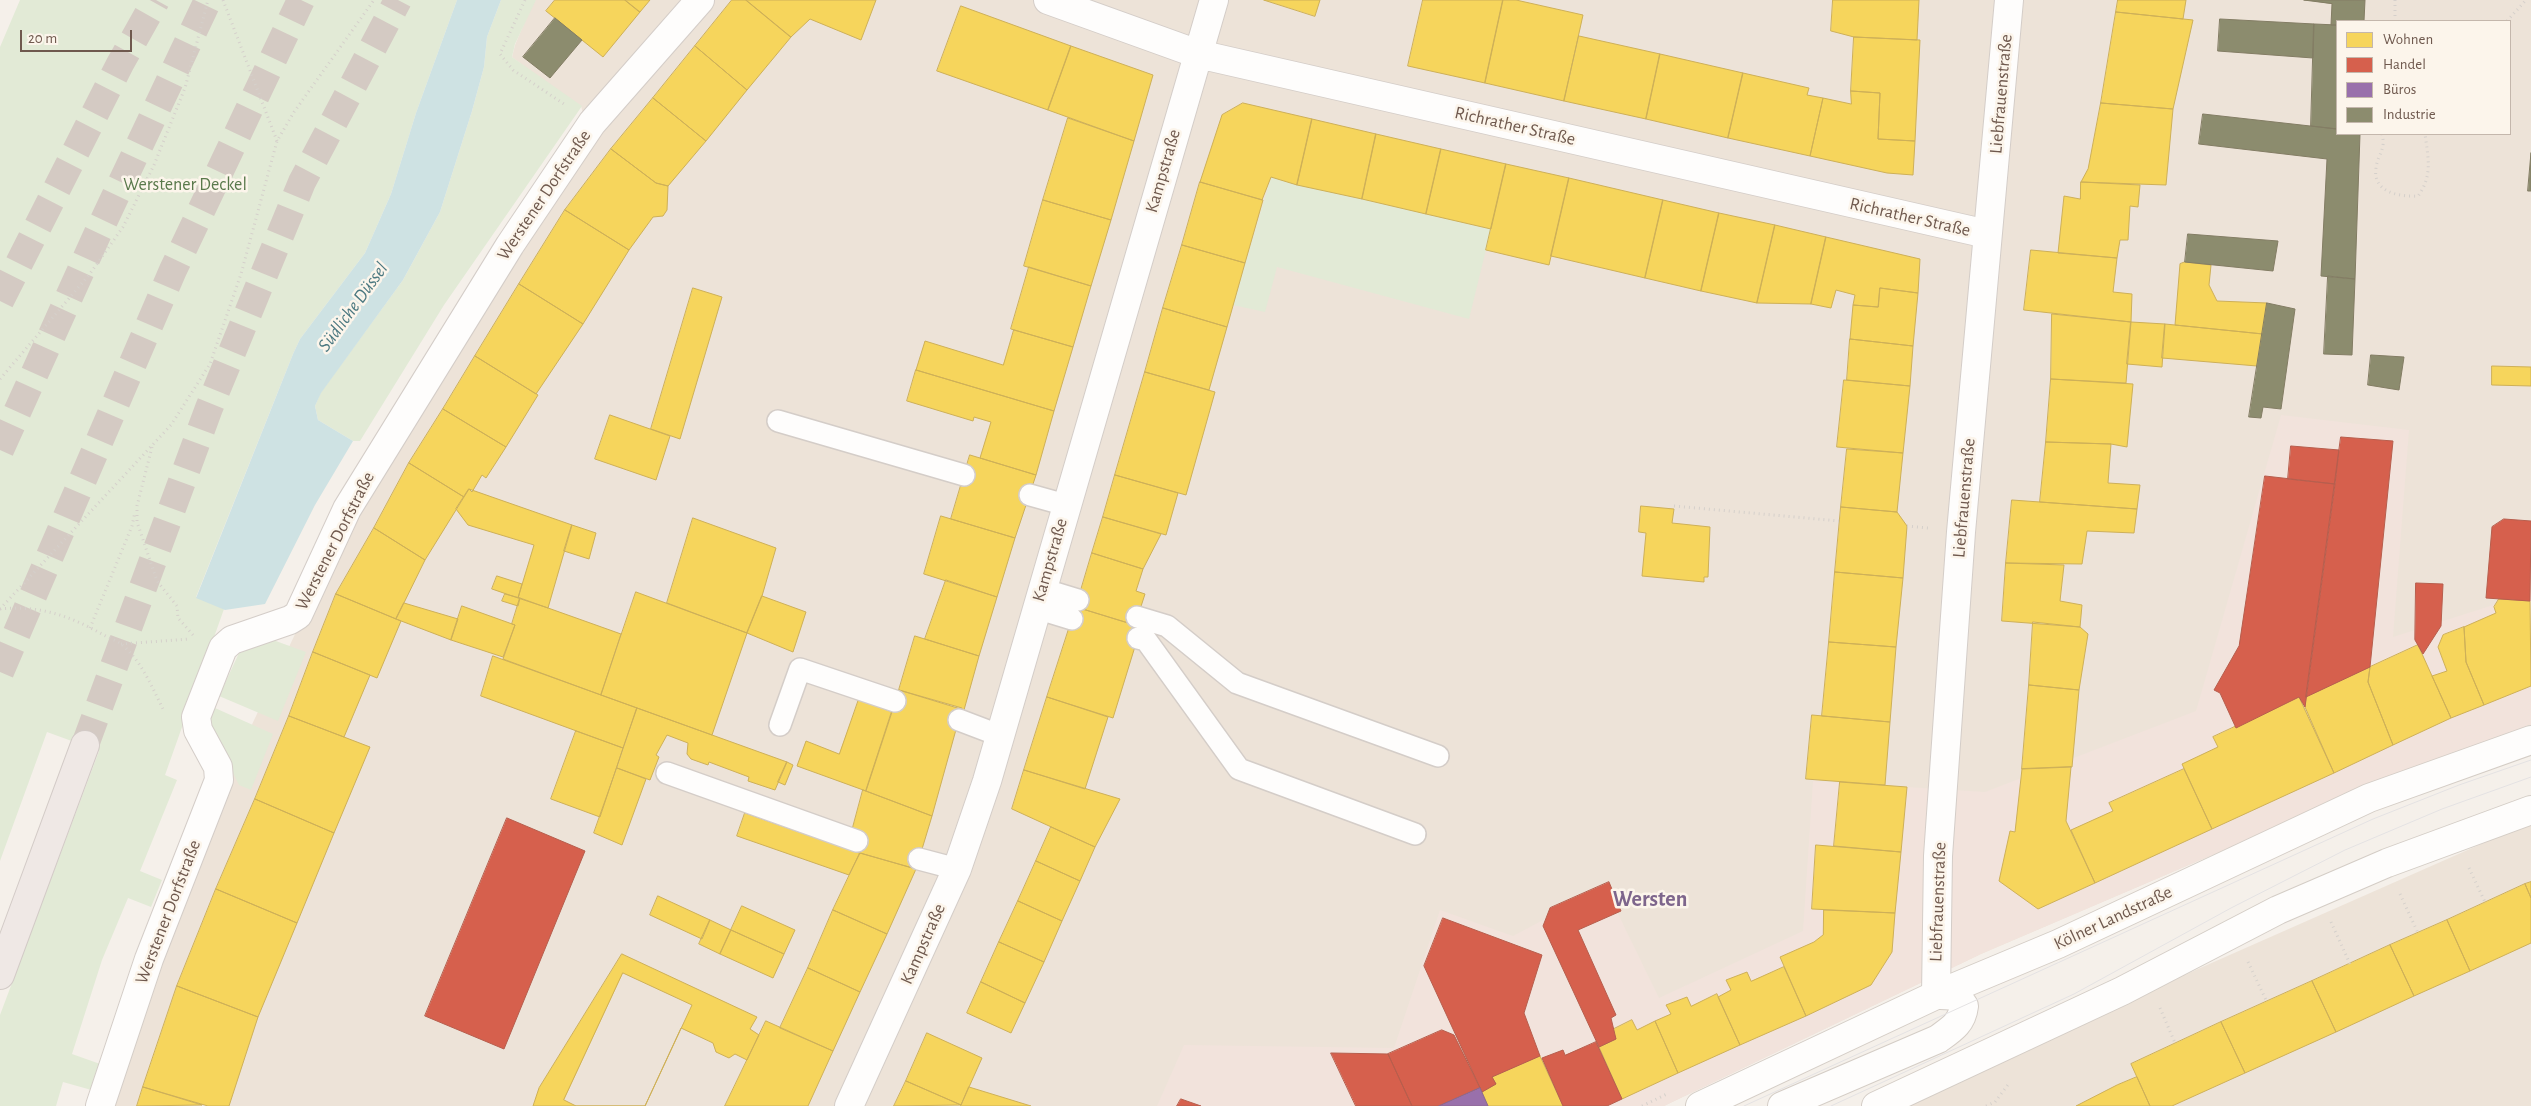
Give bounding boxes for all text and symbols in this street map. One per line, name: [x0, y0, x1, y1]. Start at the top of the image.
scale bar: [22, 20, 135, 52]
legend: [2336, 20, 2511, 135]
text: 20 m: [28, 31, 57, 46]
text: Wohnen: [2383, 32, 2433, 47]
street label: Liebfrauenstraße: [1985, 33, 2017, 155]
text: Handel: [2383, 57, 2426, 72]
text: Büros: [2383, 82, 2416, 97]
street label: Richrather Straße: [1453, 102, 1577, 150]
text: Industrie: [2383, 107, 2436, 122]
street label: Werstener Dorfstraße: [492, 126, 596, 264]
street label: Kampstraße: [1141, 127, 1185, 215]
park label: Werstener Deckel: [123, 174, 247, 196]
street label: Richrather Straße: [1848, 193, 1972, 241]
water label: Südliche Düssel: [313, 258, 393, 356]
street label: Liebfrauenstraße: [1948, 437, 1980, 559]
street label: Werstener Dorfstraße: [291, 468, 379, 614]
street label: Kampstraße: [1028, 516, 1072, 604]
street label: Werstener Dorfstraße: [131, 837, 205, 987]
street label: Liebfrauenstraße: [1925, 842, 1951, 962]
street label: Kölner Landstraße: [2050, 881, 2176, 955]
district label: Wersten: [1613, 886, 1687, 912]
street label: Kampstraße: [896, 900, 950, 988]

